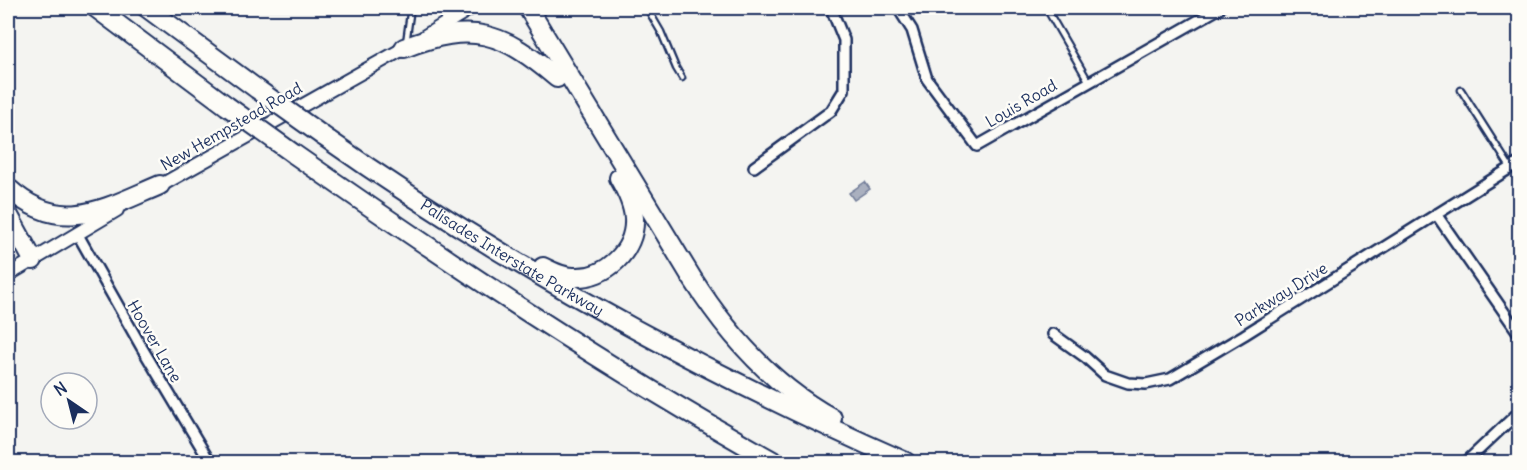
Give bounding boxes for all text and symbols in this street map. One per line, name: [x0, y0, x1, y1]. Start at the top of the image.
street label: Louis Road: [982, 75, 1060, 131]
street label: New Hempstead Road: [157, 77, 305, 175]
street label: Palisades Interstate Parkway: [417, 195, 608, 320]
street label: Parkway Drive: [1231, 258, 1331, 330]
street label: Hoover Lane: [123, 296, 187, 386]
north arrow: [39, 371, 99, 431]
text: N: [50, 377, 71, 400]

